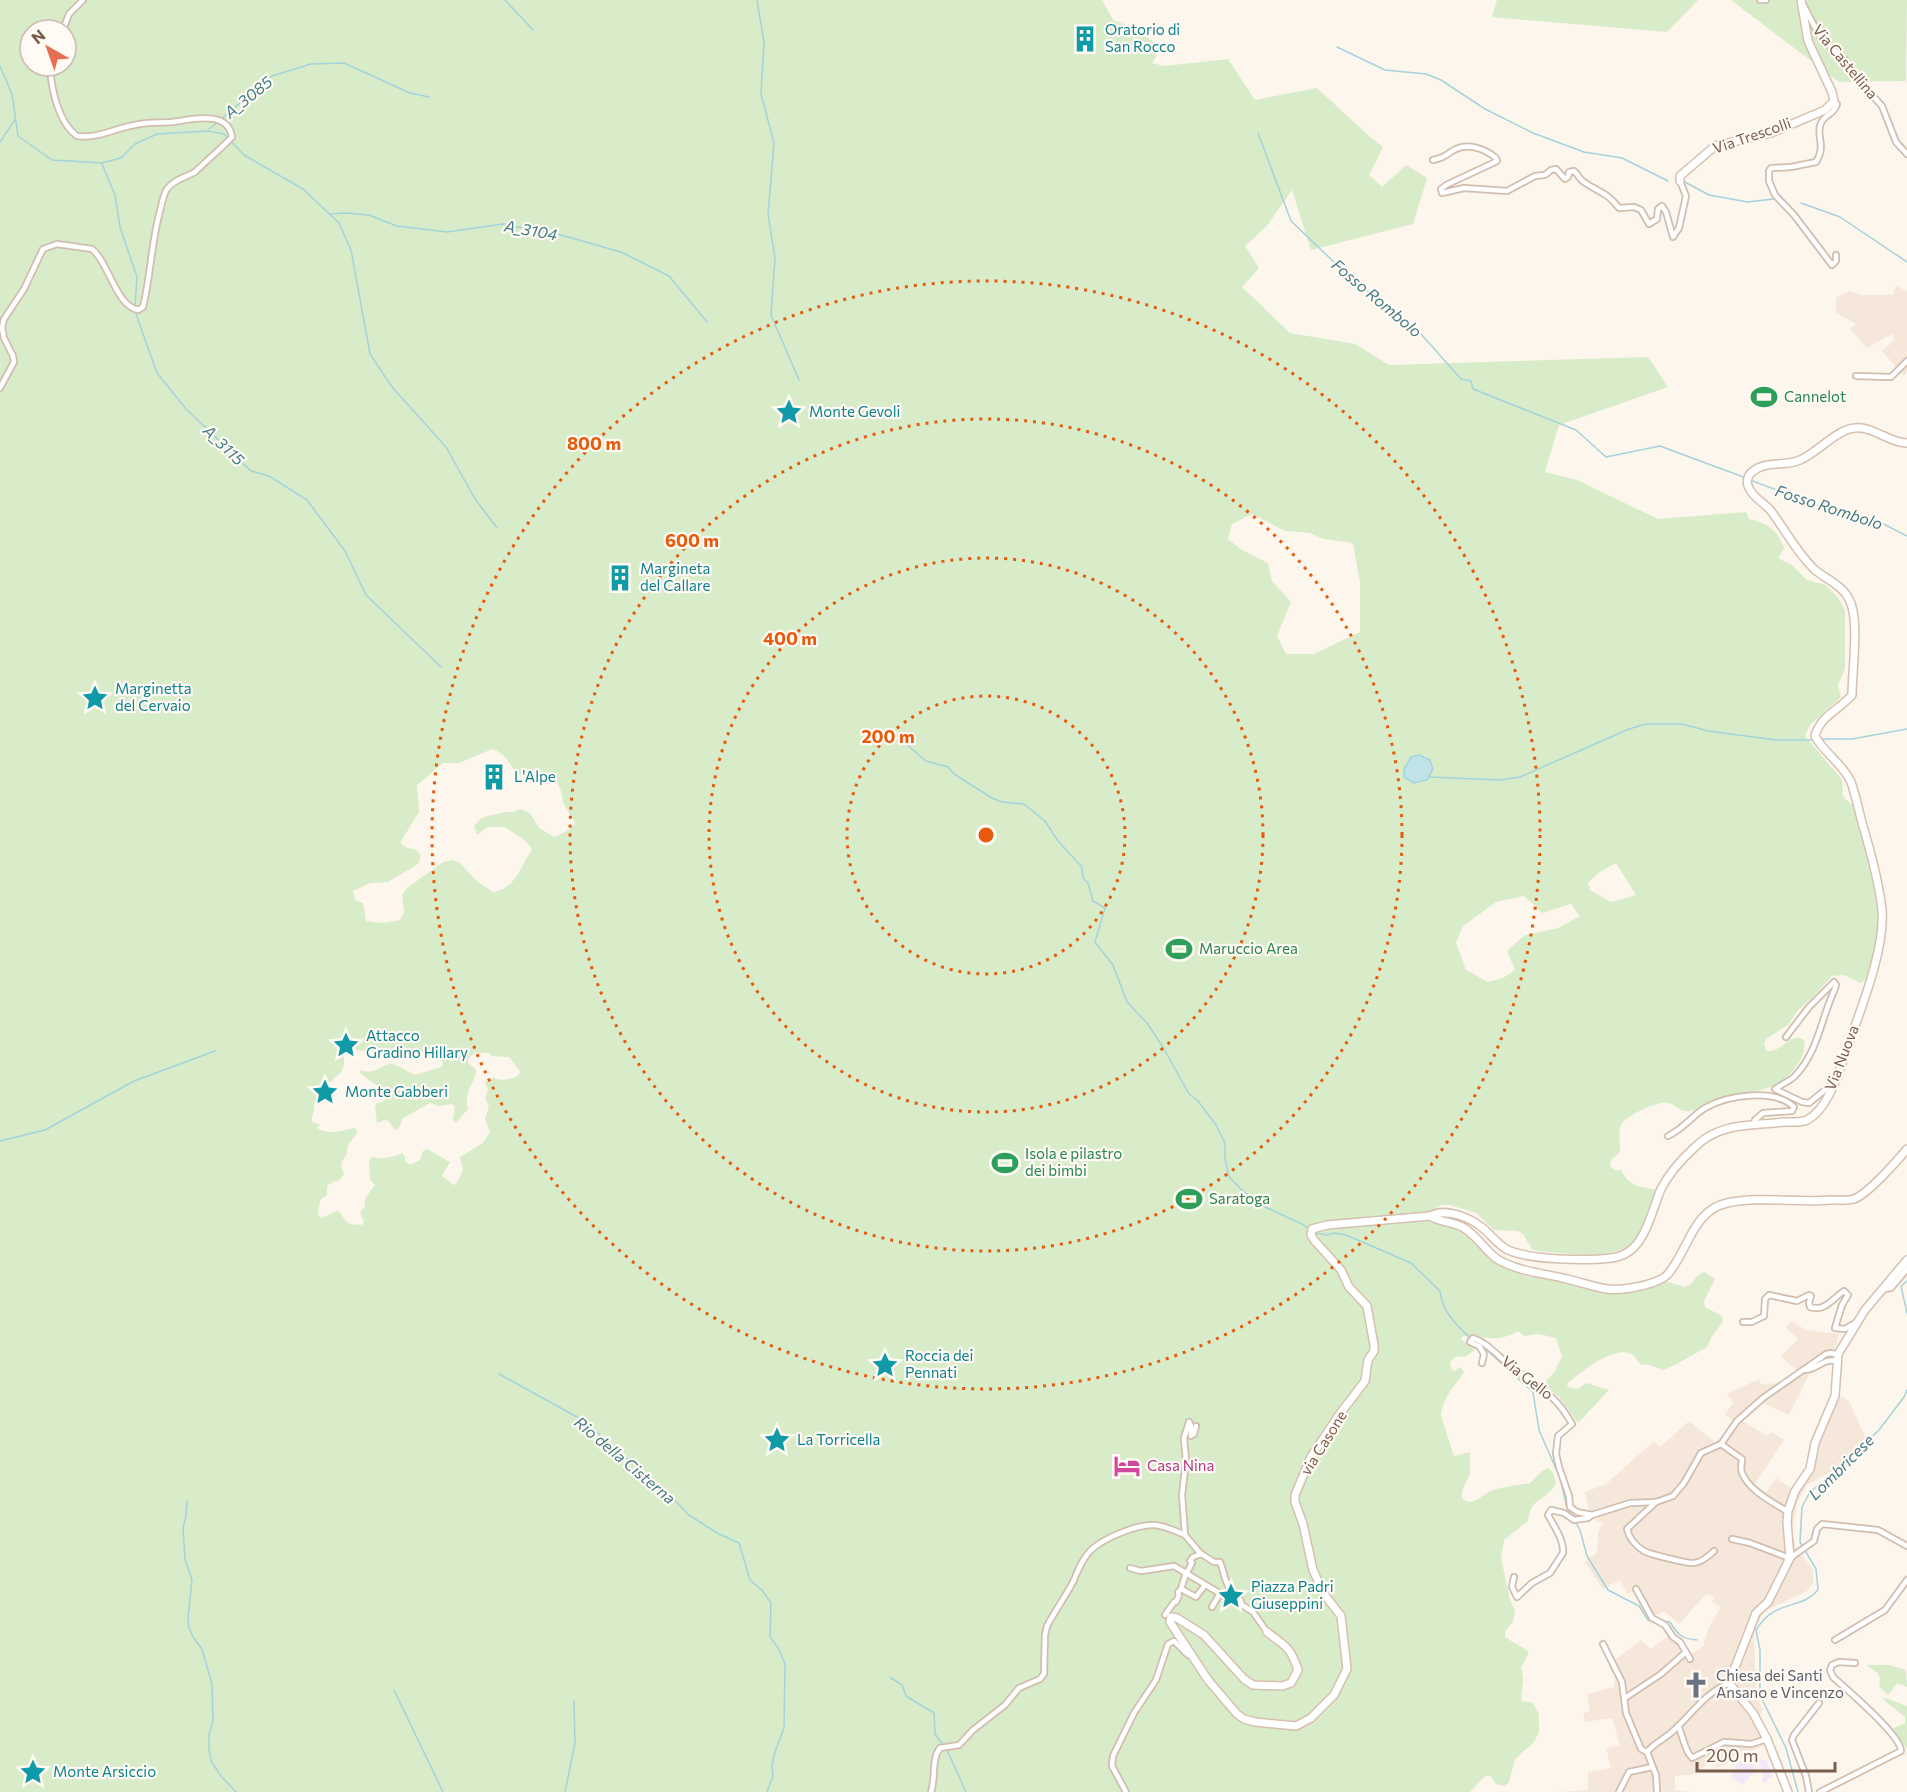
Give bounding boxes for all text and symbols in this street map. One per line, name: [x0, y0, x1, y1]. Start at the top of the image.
north arrow: [18, 18, 78, 78]
place label: Oratorio di San Rocco: [1105, 20, 1180, 55]
street label: Via Castellina: [1809, 20, 1882, 102]
building icon: Oratorio di San Rocco: [1070, 24, 1100, 54]
text: N: [27, 25, 49, 47]
water label: A_3085: [219, 71, 276, 122]
street label: Via Trescolli: [1710, 113, 1793, 157]
water label: A_3104: [502, 215, 559, 244]
water label: Fosso Rombolo: [1328, 254, 1426, 341]
sports icon: Cannelot: [1749, 382, 1779, 412]
place label: Cannelot: [1784, 387, 1846, 405]
place icon: Monte Gevoli: [774, 397, 804, 427]
place label: Monte Gevoli: [809, 402, 900, 420]
water label: A_3115: [199, 420, 249, 469]
text: 800 m: [567, 432, 621, 454]
water label: Fosso Rombolo: [1773, 480, 1885, 533]
text: 600 m: [665, 529, 719, 551]
place label: Margineta del Callare: [640, 559, 711, 594]
building icon: Margineta del Callare: [605, 563, 635, 593]
text: 400 m: [763, 627, 817, 649]
place label: Marginetta del Cervaio: [115, 679, 192, 714]
place icon: Marginetta del Cervaio: [80, 683, 110, 713]
text: 200 m: [861, 725, 915, 747]
building icon: L'Alpe: [479, 762, 509, 792]
place label: L'Alpe: [514, 767, 556, 785]
centre of rings: [976, 825, 996, 845]
sports icon: Maruccio Area: [1164, 934, 1194, 964]
place label: Maruccio Area: [1199, 939, 1298, 957]
street label: Via Nuova: [1820, 1022, 1862, 1093]
place label: Attacco Gradino Hillary: [366, 1026, 468, 1061]
place icon: Attacco Gradino Hillary: [331, 1030, 361, 1060]
place icon: Monte Gabberi: [310, 1077, 340, 1107]
place label: Monte Gabberi: [345, 1082, 448, 1100]
place label: Isola e pilastro dei bimbi: [1025, 1144, 1122, 1179]
sports icon: Isola e pilastro dei bimbi: [990, 1148, 1020, 1178]
sports icon: Saratoga: [1174, 1184, 1204, 1214]
place label: Saratoga: [1209, 1189, 1270, 1207]
place label: Roccia dei Pennati: [905, 1346, 973, 1381]
place icon: Roccia dei Pennati: [870, 1350, 900, 1380]
street label: Via Gello: [1498, 1352, 1557, 1403]
street label: via Casone: [1296, 1407, 1350, 1478]
water label: Rio della Cisterna: [571, 1412, 680, 1507]
place icon: La Torricella: [762, 1425, 792, 1455]
place label: La Torricella: [797, 1430, 880, 1448]
water label: Lombricese: [1804, 1430, 1878, 1503]
hotel icon: Casa Nina: [1112, 1451, 1142, 1481]
place label: Casa Nina: [1147, 1456, 1214, 1474]
place label: Piazza Padri Giuseppini: [1251, 1577, 1334, 1612]
place icon: Piazza Padri Giuseppini: [1216, 1581, 1246, 1611]
place label: Chiesa dei Santi Ansano e Vincenzo: [1716, 1666, 1844, 1701]
church icon: Chiesa dei Santi Ansano e Vincenzo: [1681, 1670, 1711, 1700]
scale bar: [1697, 1735, 1835, 1773]
text: 200 m: [1706, 1744, 1759, 1766]
place icon: Monte Arsiccio: [18, 1757, 48, 1787]
place label: Monte Arsiccio: [53, 1762, 156, 1780]

